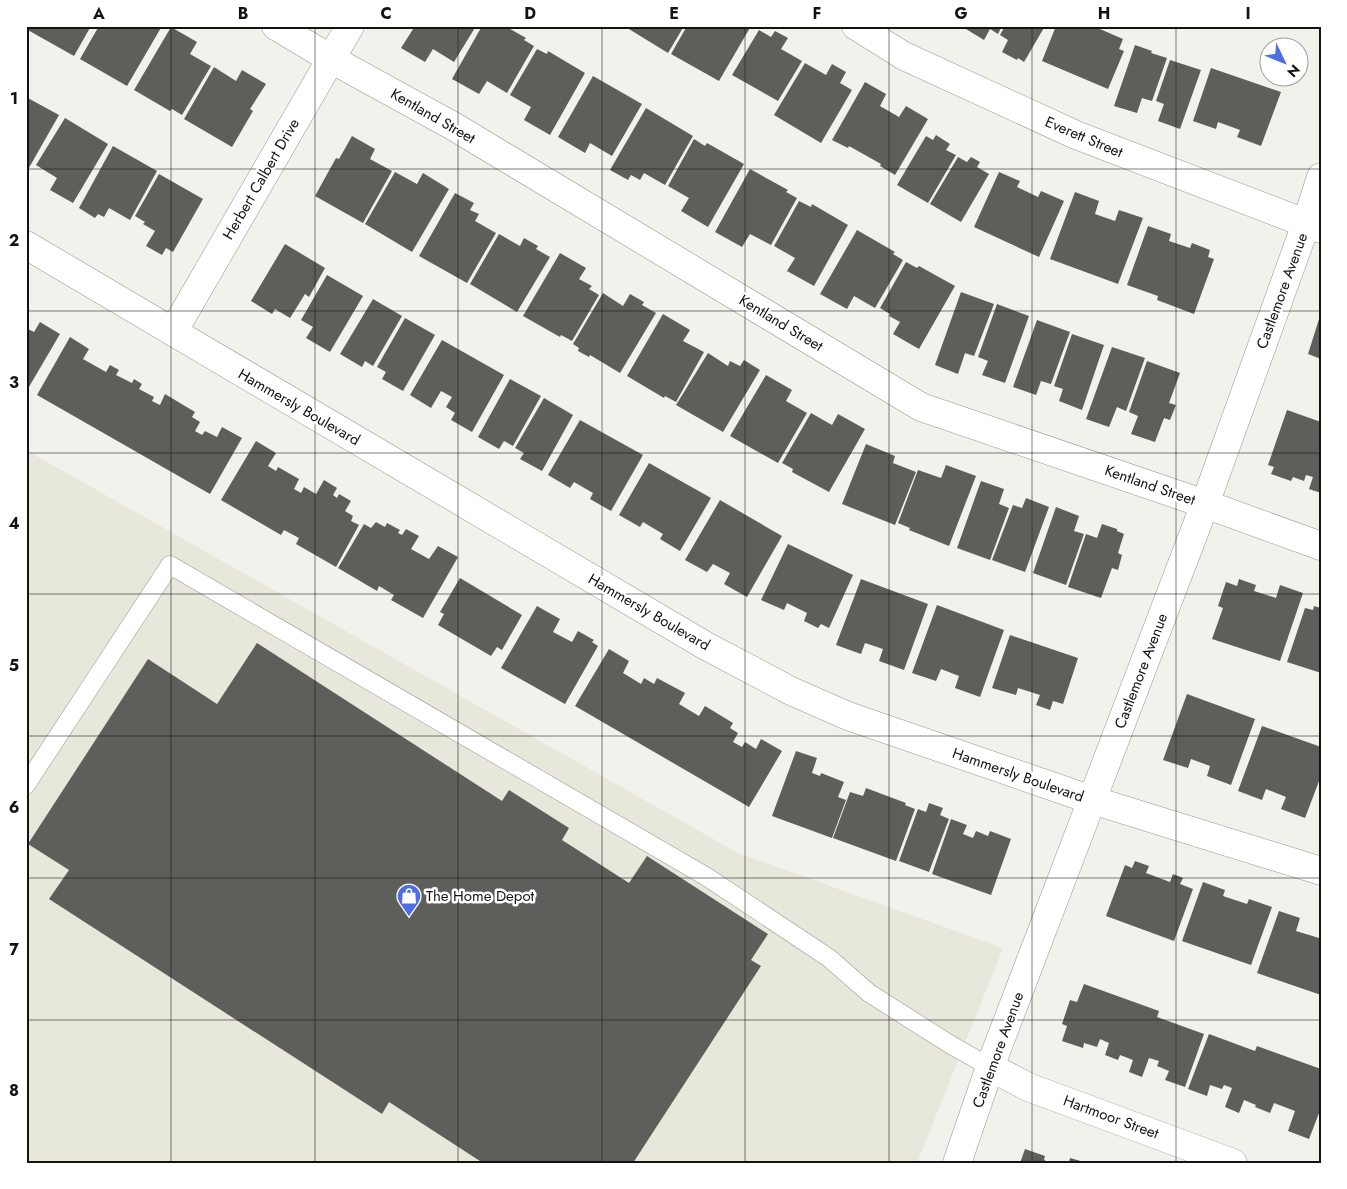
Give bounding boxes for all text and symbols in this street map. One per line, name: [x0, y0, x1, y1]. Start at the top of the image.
text: A: [92, 2, 105, 25]
text: B: [238, 2, 248, 25]
text: C: [380, 2, 392, 25]
text: D: [524, 2, 536, 25]
text: E: [669, 2, 679, 25]
text: F: [813, 2, 821, 25]
text: G: [954, 2, 968, 25]
text: H: [1098, 2, 1110, 25]
text: I: [1245, 2, 1251, 25]
north arrow: [1260, 38, 1310, 88]
text: N: [1282, 60, 1305, 82]
street label: Kentland Street: [387, 83, 480, 149]
text: 1: [10, 87, 18, 110]
street label: Everett Street: [1042, 111, 1127, 163]
street label: Herbert Calbert Drive: [217, 114, 305, 244]
text: 2: [9, 229, 19, 252]
street label: Castlemore Avenue: [1251, 230, 1313, 352]
street label: Kentland Street: [735, 289, 828, 357]
street label: Hammersly Boulevard: [234, 363, 364, 451]
text: 3: [9, 371, 19, 394]
street label: Kentland Street: [1102, 459, 1199, 511]
text: 4: [8, 512, 20, 535]
street label: Hammersly Boulevard: [584, 568, 714, 656]
street label: Castlemore Avenue: [1109, 610, 1173, 732]
text: 5: [9, 654, 19, 677]
street label: Hammersly Boulevard: [949, 742, 1087, 808]
text: 6: [9, 796, 19, 819]
shop icon: The Home Depot: [396, 883, 422, 917]
place label: The Home Depot: [426, 885, 535, 907]
text: 7: [9, 938, 19, 961]
street label: Castlemore Avenue: [967, 989, 1029, 1111]
text: 8: [9, 1079, 19, 1102]
street label: Hartmoor Street: [1060, 1090, 1162, 1145]

